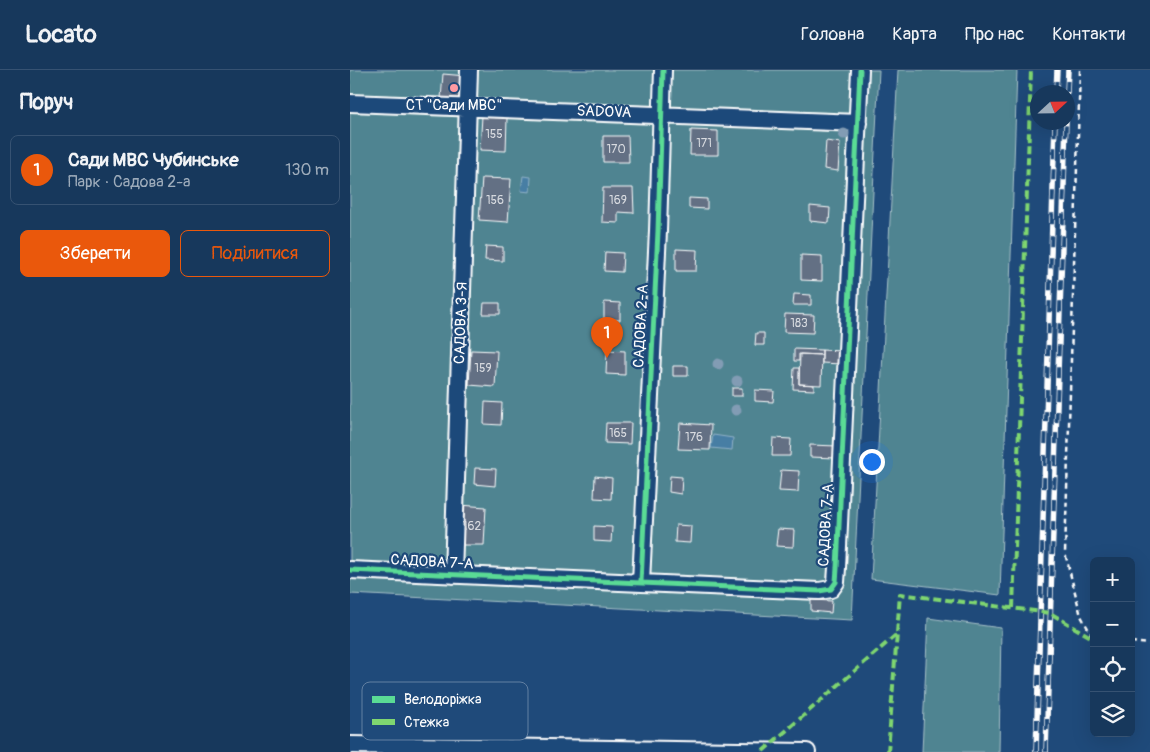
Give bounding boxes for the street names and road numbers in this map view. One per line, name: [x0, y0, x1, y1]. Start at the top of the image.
street label: SADOVA: [576, 102, 632, 122]
street label: САДОВА 3-Я: [450, 281, 472, 365]
street label: САДОВА 2-А: [629, 284, 653, 368]
street label: САДОВА 7-А: [814, 483, 838, 567]
street label: САДОВА 7-А: [390, 550, 474, 574]

